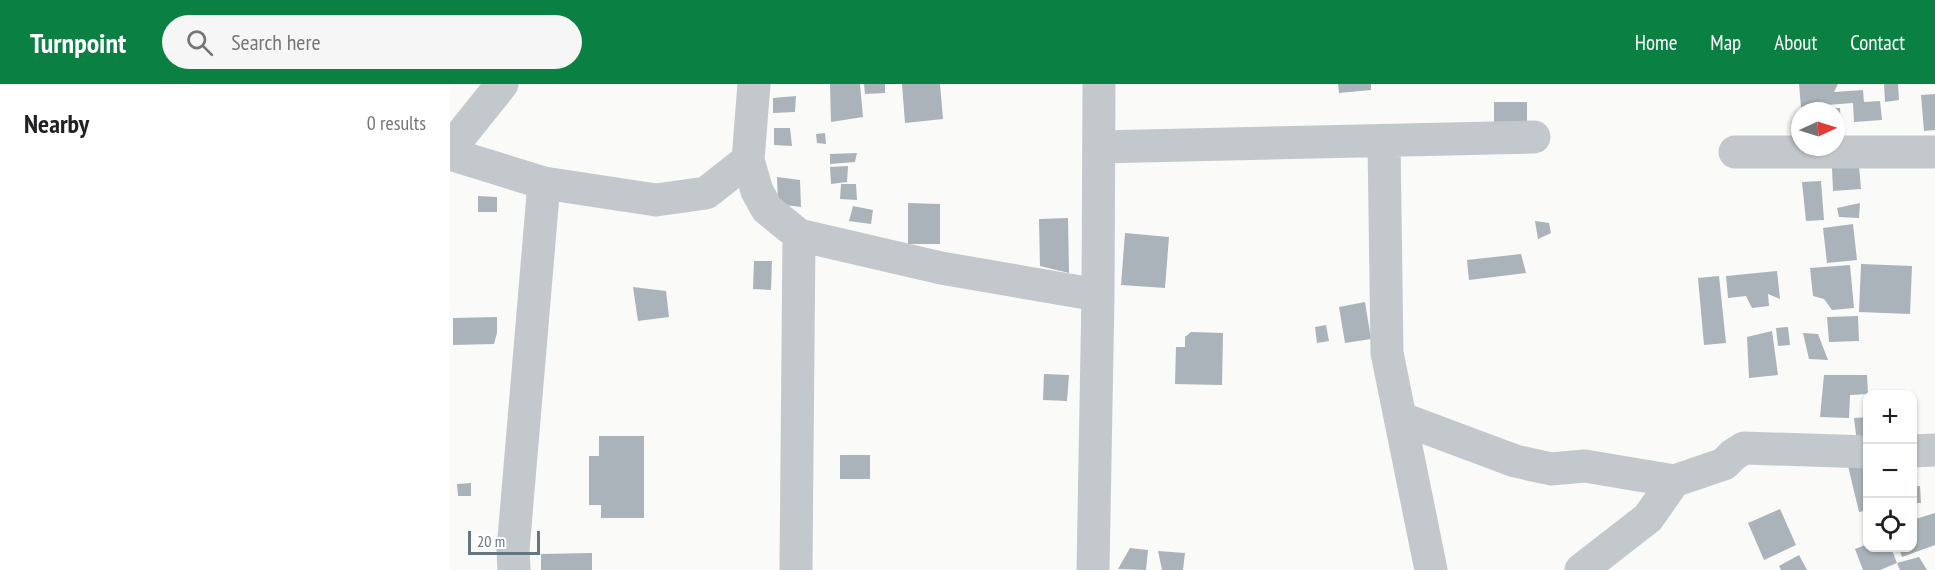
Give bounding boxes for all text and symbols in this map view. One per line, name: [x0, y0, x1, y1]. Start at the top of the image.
search box: [162, 15, 582, 69]
text: Turnpoint: [30, 24, 126, 61]
icon: search: [183, 26, 216, 59]
text: Search here: [231, 28, 321, 56]
text: Home: [1635, 29, 1677, 56]
text: Map: [1710, 29, 1741, 56]
text: About: [1774, 29, 1817, 56]
text: Contact: [1850, 29, 1905, 56]
north arrow: [1791, 102, 1845, 156]
text: Nearby: [24, 107, 89, 140]
text: 0 results: [367, 110, 426, 136]
map controls: [1863, 390, 1917, 552]
button: +: [1863, 390, 1917, 444]
button: −: [1863, 444, 1917, 498]
button: locate: [1863, 498, 1917, 552]
scale bar: [468, 528, 540, 556]
text: 20 m: [477, 531, 505, 551]

